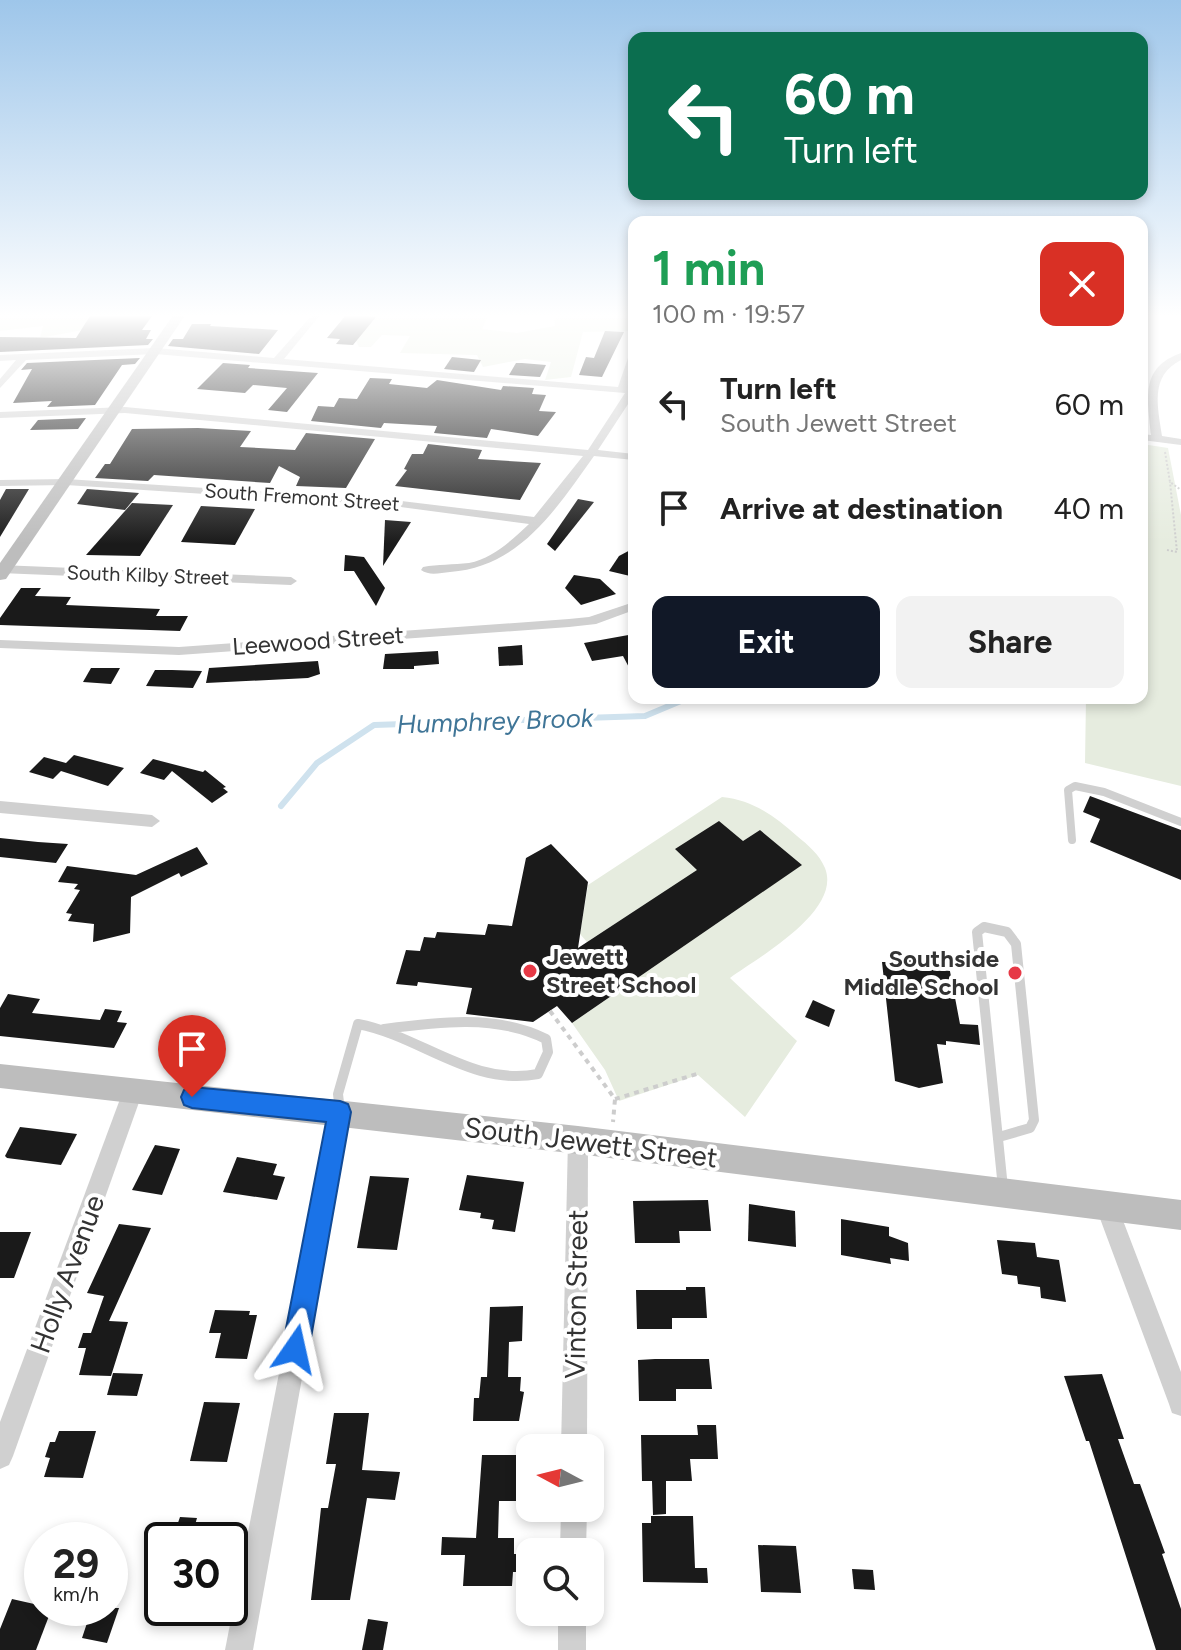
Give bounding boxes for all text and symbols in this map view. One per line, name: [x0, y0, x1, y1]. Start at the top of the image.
text: 60 m: [784, 61, 915, 128]
icon: left: [652, 64, 756, 168]
text: Turn left: [784, 129, 918, 172]
text: 1 min: [652, 239, 765, 297]
button: close: [1040, 242, 1124, 326]
text: 100 m · 19:57: [652, 298, 805, 330]
text: Turn left: [720, 370, 837, 407]
icon: left: [652, 382, 696, 426]
text: 60 m: [1055, 386, 1124, 423]
text: South Jewett Street: [720, 407, 957, 439]
street label: South Fremont Street: [204, 478, 400, 516]
icon: arrive: [652, 486, 696, 530]
text: Arrive at destination: [720, 490, 1003, 527]
text: 40 m: [1053, 490, 1124, 527]
street label: South Kilby Street: [66, 560, 230, 590]
button: Exit: [652, 596, 880, 688]
button: Share: [896, 596, 1124, 688]
street label: Leewood Street: [231, 620, 405, 661]
water label: Humphrey Brook: [396, 702, 595, 740]
place label: Jewett Street School: [546, 942, 696, 999]
place label: Southside Middle School: [844, 944, 999, 1001]
marker: Jewett Street School: [521, 962, 539, 980]
marker: Southside Middle School: [1006, 964, 1024, 982]
pin: [158, 1015, 226, 1097]
icon: arrive: [170, 1027, 214, 1071]
street label: South Jewett Street: [462, 1110, 720, 1174]
street label: Holly Avenue: [23, 1190, 111, 1358]
street label: Vinton Street: [558, 1209, 594, 1379]
position arrow: [253, 1307, 337, 1391]
north arrow: [516, 1434, 604, 1522]
map controls: [516, 1434, 604, 1626]
speed limit sign: 30: [144, 1522, 248, 1626]
button: search: [516, 1538, 604, 1626]
text: 29: [53, 1540, 99, 1588]
text: km/h: [53, 1582, 99, 1606]

